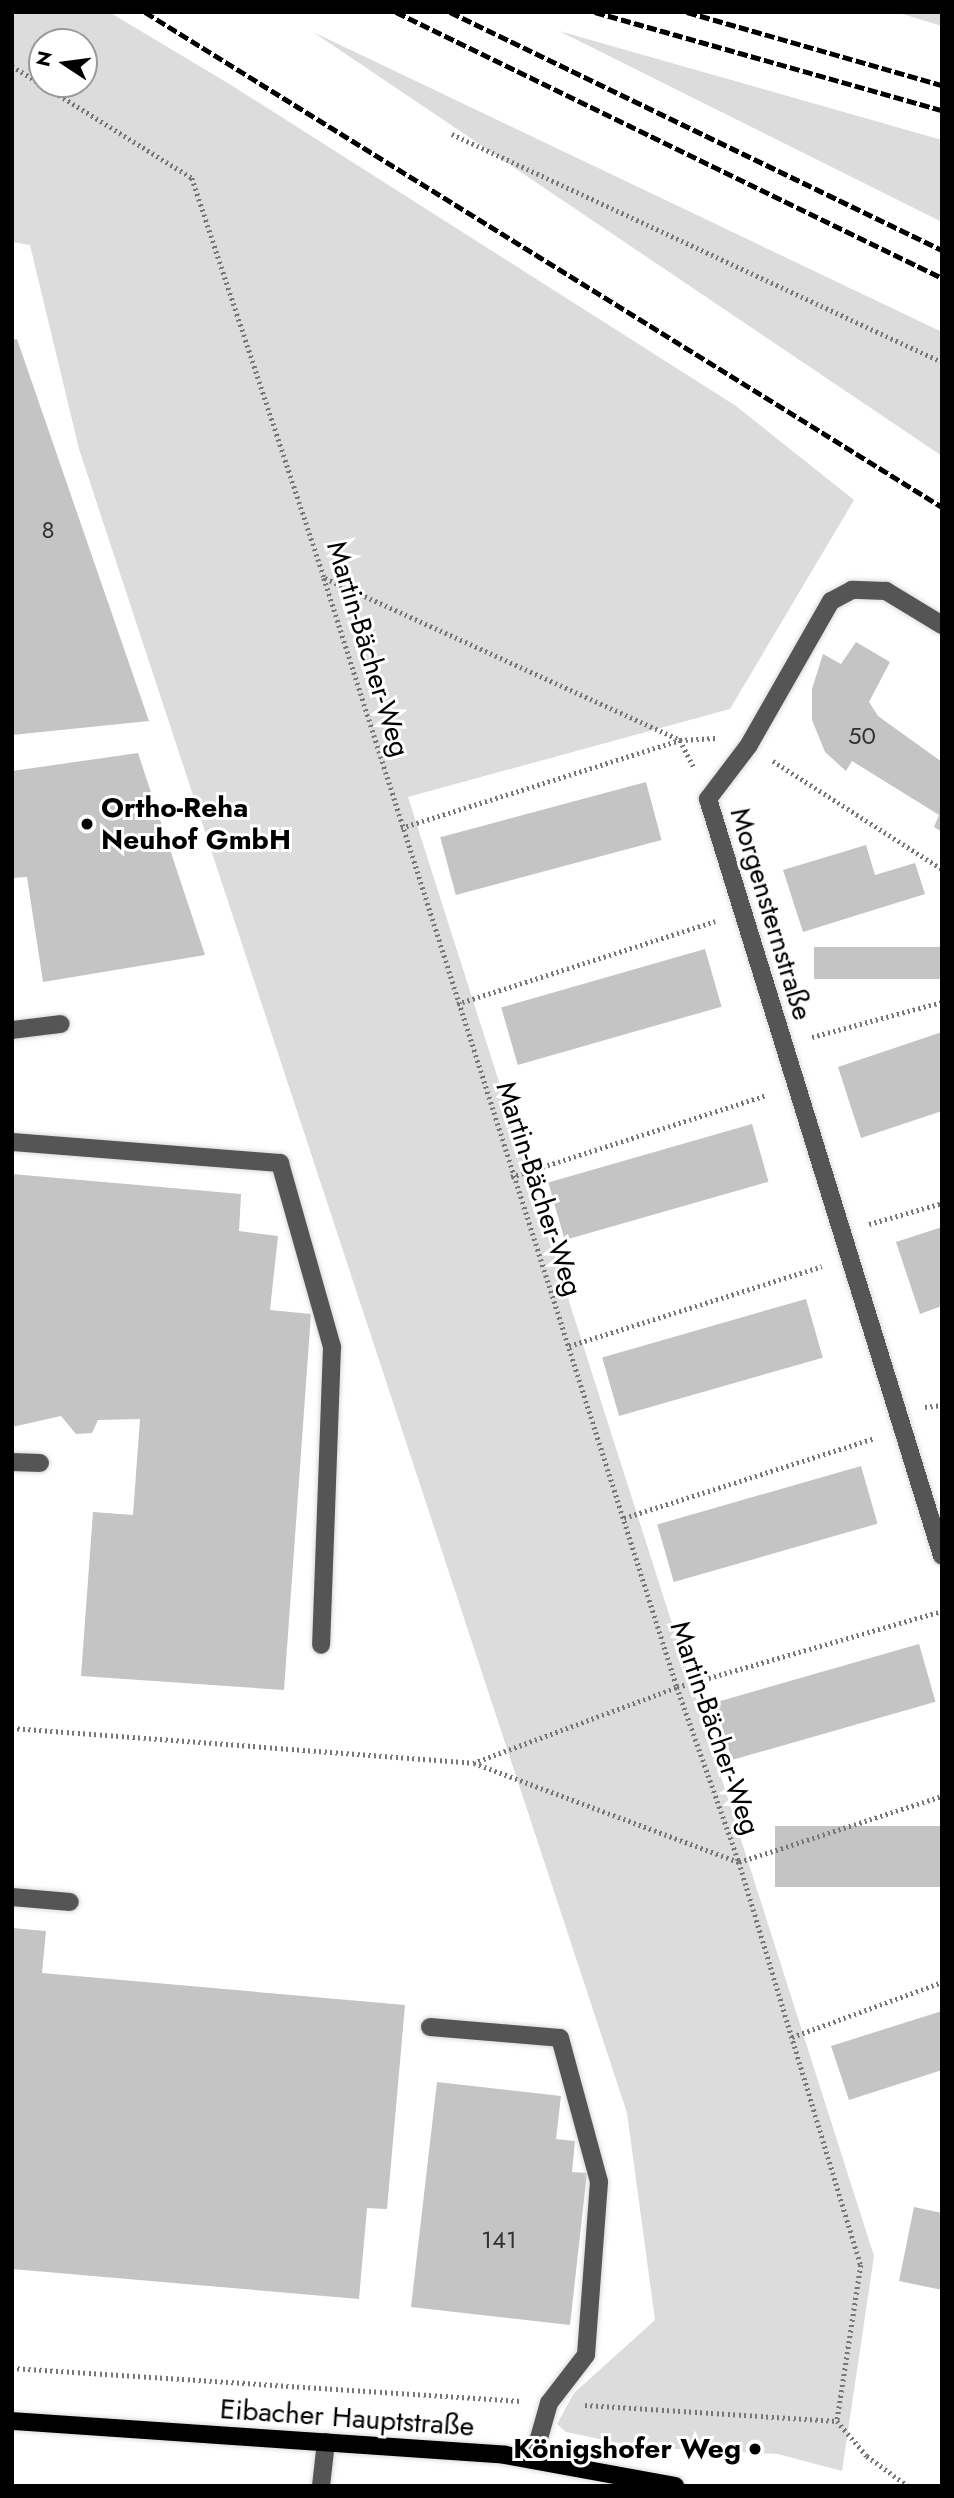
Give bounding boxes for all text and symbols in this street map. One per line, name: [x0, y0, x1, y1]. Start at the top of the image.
north arrow: [28, 28, 98, 98]
text: N: [29, 48, 59, 69]
house number: 8: [41, 516, 55, 544]
street label: Martin-Bächer-Weg: [319, 537, 417, 761]
house number: 50: [848, 722, 876, 750]
place label: Ortho-Reha Neuhof GmbH: [101, 791, 291, 857]
street label: Morgensternstraße: [723, 804, 819, 1024]
marker: Ortho-Reha Neuhof GmbH: [79, 816, 95, 832]
street label: Martin-Bächer-Weg: [489, 1078, 589, 1300]
street label: Martin-Bächer-Weg: [663, 1617, 767, 1839]
house number: 141: [481, 2226, 517, 2254]
street label: Eibacher Hauptstraße: [219, 2392, 475, 2444]
place label: Königshofer Weg: [513, 2432, 741, 2466]
marker: Königshofer Weg: [747, 2441, 763, 2457]

